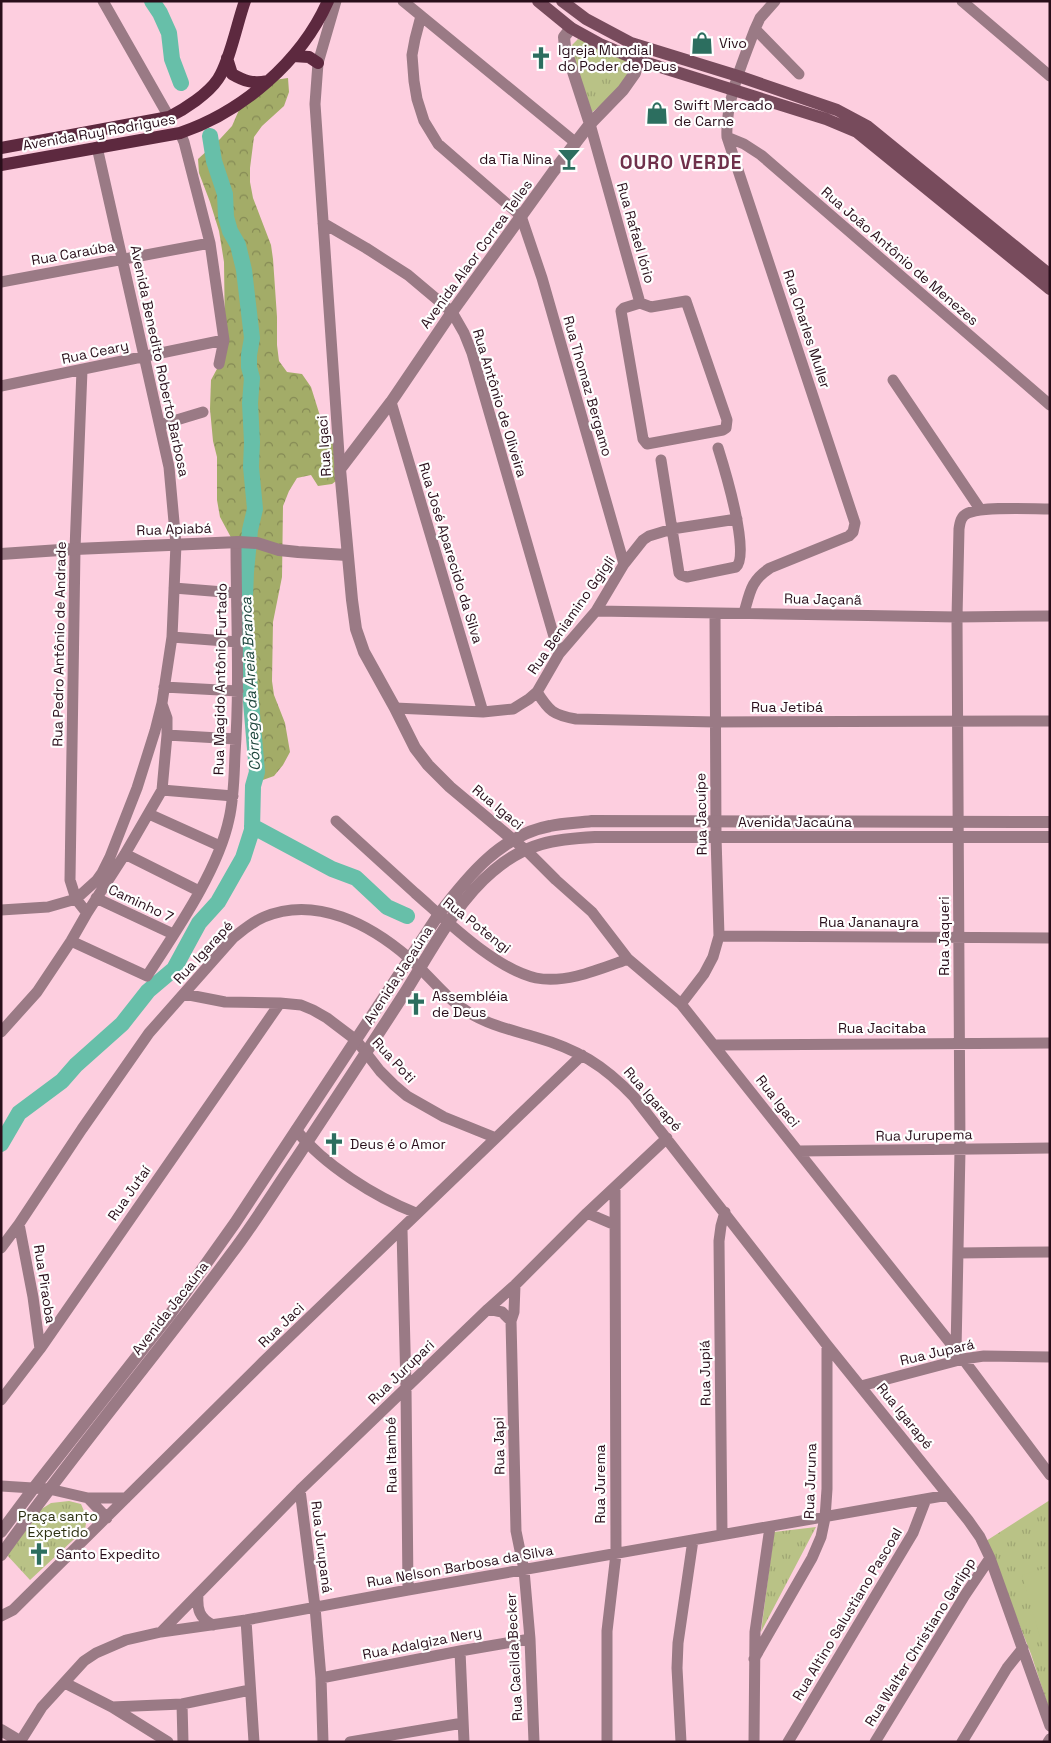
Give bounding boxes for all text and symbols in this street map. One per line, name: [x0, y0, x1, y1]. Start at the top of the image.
shop icon: Vivo: [689, 30, 715, 56]
place label: Vivo: [719, 34, 747, 52]
place label: Igreja Mundial do Poder de Deus: [558, 41, 677, 75]
church icon: Igreja Mundial do Poder de Deus: [528, 45, 554, 71]
place label: Swift Mercado de Carne: [674, 96, 773, 130]
shop icon: Swift Mercado de Carne: [644, 100, 670, 126]
street label: Avenida Ruy Rodrigues: [21, 110, 177, 154]
bar icon: da Tia Nina: [556, 146, 582, 172]
place label: da Tia Nina: [479, 150, 552, 168]
district label: OURO VERDE: [620, 150, 742, 175]
street label: Avenida Alaor Correa Telles: [416, 176, 536, 332]
street label: Rua Rafael Iório: [613, 180, 659, 286]
street label: Rua João Antônio de Menezes: [818, 183, 982, 329]
street label: Rua Caraúba: [30, 237, 116, 269]
street label: Avenida Benedito Roberto Barbosa: [127, 244, 193, 478]
street label: Rua Charles Muller: [779, 267, 835, 391]
street label: Rua Thomaz Bergamo: [559, 314, 617, 458]
street label: Rua Antônio de Oliveira: [469, 327, 531, 479]
street label: Rua Ceary: [60, 336, 130, 368]
street label: Rua Igaci: [313, 415, 335, 477]
street label: Rua José Aparecido da Silva: [415, 460, 487, 646]
street label: Rua Apiabá: [136, 519, 212, 539]
street label: Rua Pedro Antônio de Andrade: [48, 541, 70, 747]
street label: Rua Beniamino Ggigli: [523, 552, 619, 678]
street label: Rua Magido Antônio Furtado: [209, 583, 231, 775]
street label: Rua Jaçanã: [784, 589, 862, 609]
water label: Córrego da Areia Branca: [236, 596, 264, 771]
street label: Rua Jetibá: [751, 698, 823, 716]
street label: Rua Jacuípe: [691, 773, 711, 855]
street label: Rua Igaci: [469, 780, 527, 834]
street label: Avenida Jacaúna: [738, 813, 852, 831]
street label: Caminho 7: [106, 880, 177, 926]
street label: Rua Potengi: [440, 893, 514, 957]
street label: Rua Jaqueri: [935, 896, 953, 976]
street label: Rua Jananayra: [819, 913, 919, 931]
street label: Rua Igarapé: [169, 917, 237, 987]
street label: Avenida Jacaúna: [359, 922, 437, 1028]
place label: Assembléia de Deus: [432, 987, 508, 1021]
church icon: Assembléia de Deus: [403, 991, 429, 1017]
street label: Rua Jacitaba: [838, 1019, 926, 1037]
street label: Rua Poti: [368, 1034, 420, 1086]
street label: Rua Igarapé: [620, 1063, 686, 1135]
street label: Rua Igaci: [752, 1071, 804, 1131]
street label: Rua Jurupema: [875, 1125, 973, 1145]
church icon: Deus é o Amor: [321, 1131, 347, 1157]
place label: Deus é o Amor: [350, 1135, 446, 1153]
street label: Rua Jutaí: [103, 1161, 155, 1224]
street label: Rua Piraoba: [30, 1243, 60, 1325]
street label: Avenida Jacaúna: [128, 1258, 212, 1358]
street label: Rua Jaci: [254, 1299, 308, 1351]
street label: Rua Jupará: [898, 1335, 976, 1369]
street label: Rua Jurupari: [364, 1336, 438, 1408]
street label: Rua Jupiá: [695, 1340, 715, 1406]
street label: Rua Igarapé: [873, 1379, 937, 1453]
street label: Rua Itambé: [381, 1417, 401, 1493]
street label: Rua Japi: [489, 1417, 509, 1475]
street label: Rua Juruna: [800, 1443, 820, 1519]
street label: Rua Jurema: [591, 1445, 609, 1523]
street label: Rua Jurupaná: [307, 1500, 337, 1594]
park label: Praça santo Expetido: [18, 1507, 98, 1541]
street label: Rua Altino Salustiano Pascoal: [788, 1524, 906, 1704]
church icon: Santo Expedito: [26, 1541, 52, 1567]
street label: Rua Nelson Barbosa da Silva: [365, 1541, 555, 1591]
place label: Santo Expedito: [56, 1545, 160, 1563]
street label: Rua Walter Christiano Garlipp: [861, 1554, 979, 1730]
street label: Rua Cacilda Becker: [502, 1592, 526, 1722]
street label: Rua Adalgiza Nery: [361, 1623, 483, 1663]

